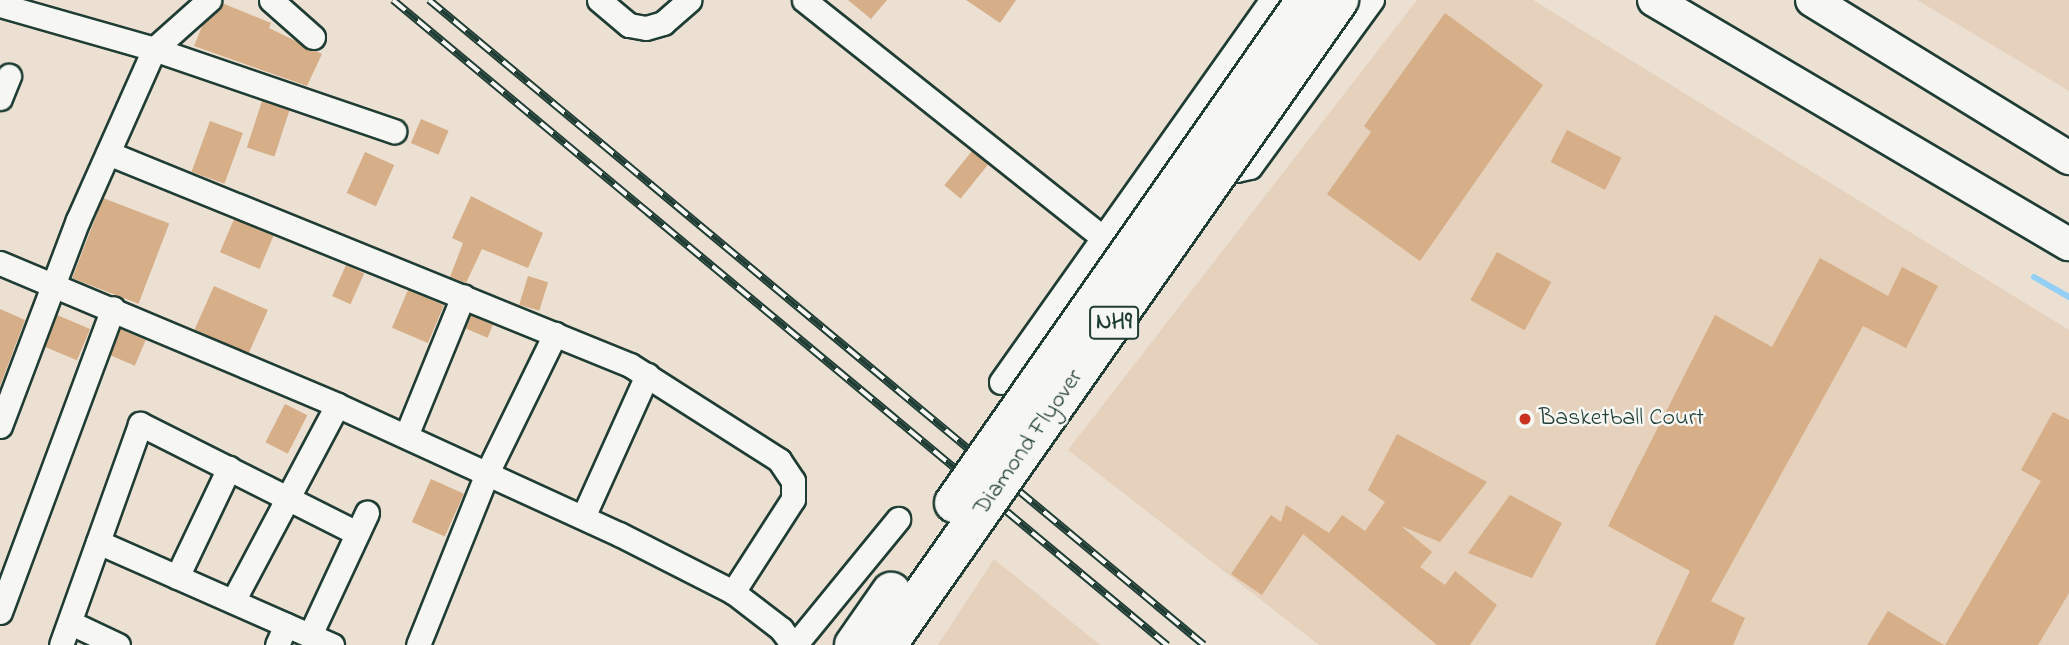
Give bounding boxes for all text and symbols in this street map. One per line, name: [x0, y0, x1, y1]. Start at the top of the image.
road number: NH9: [1088, 304, 1140, 342]
street label: Diamond Flyover: [968, 364, 1090, 522]
place label: Basketball Court: [1539, 405, 1704, 433]
marker: Basketball Court: [1517, 411, 1533, 427]

